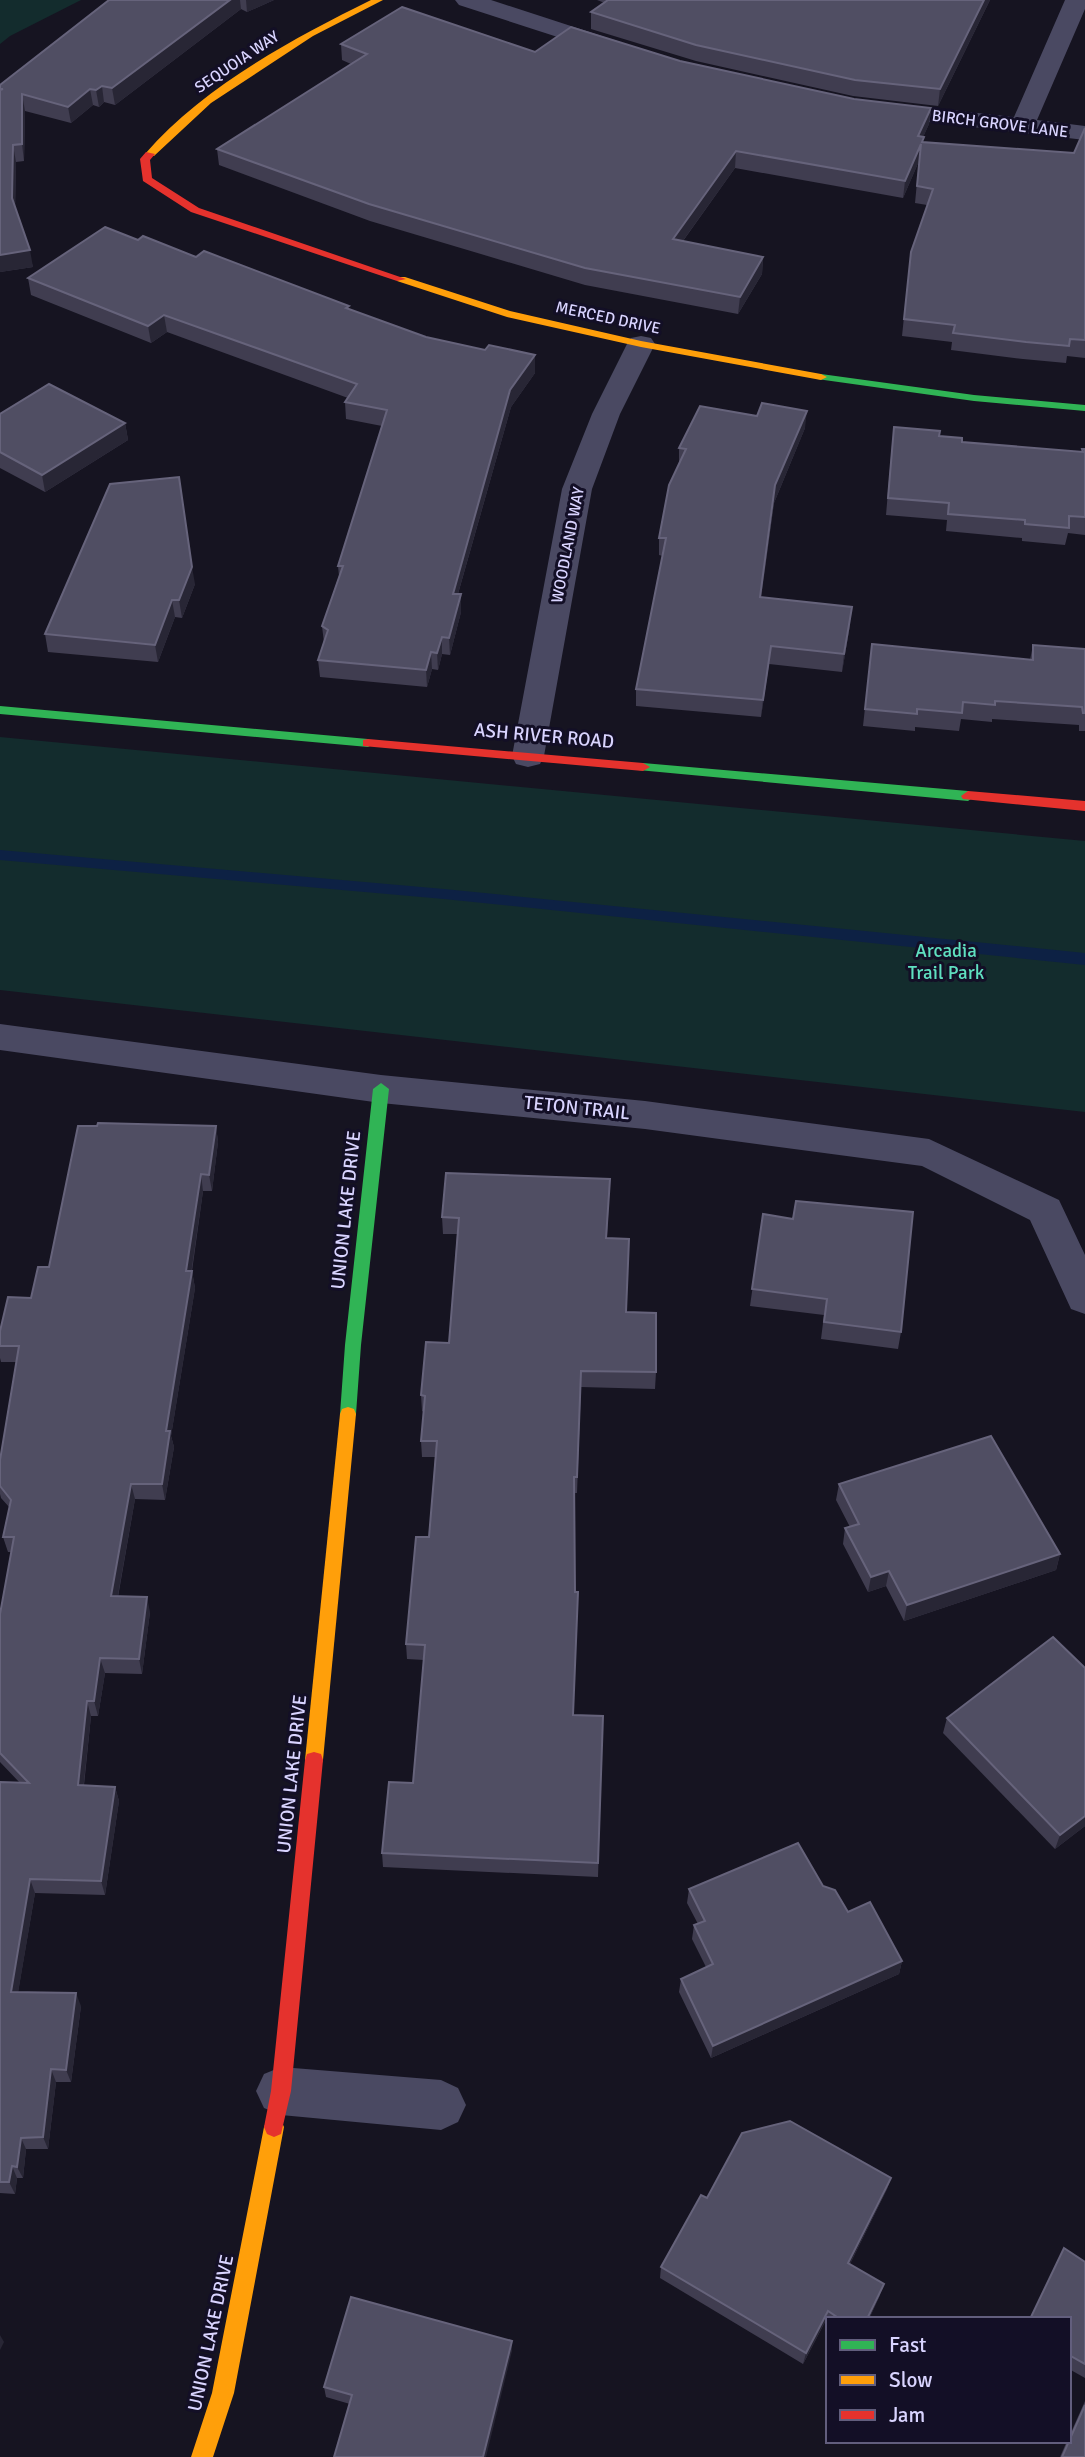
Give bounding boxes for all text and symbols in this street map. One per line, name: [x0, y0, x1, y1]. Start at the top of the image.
street label: SEQUOIA WAY: [191, 26, 283, 98]
street label: BIRCH GROVE LANE: [931, 106, 1069, 142]
street label: MERCED DRIVE: [554, 297, 662, 339]
street label: WOODLAND WAY: [547, 485, 589, 605]
street label: ASH RIVER ROAD: [473, 718, 615, 754]
park label: Arcadia Trail Park: [908, 939, 985, 985]
street label: TETON TRAIL: [523, 1091, 631, 1126]
street label: UNION LAKE DRIVE: [326, 1129, 366, 1291]
street label: UNION LAKE DRIVE: [272, 1693, 312, 1855]
street label: UNION LAKE DRIVE: [183, 2253, 239, 2413]
legend: [826, 2317, 1071, 2443]
text: Fast: [889, 2332, 926, 2358]
text: Slow: [889, 2367, 933, 2393]
text: Jam: [889, 2402, 925, 2428]

